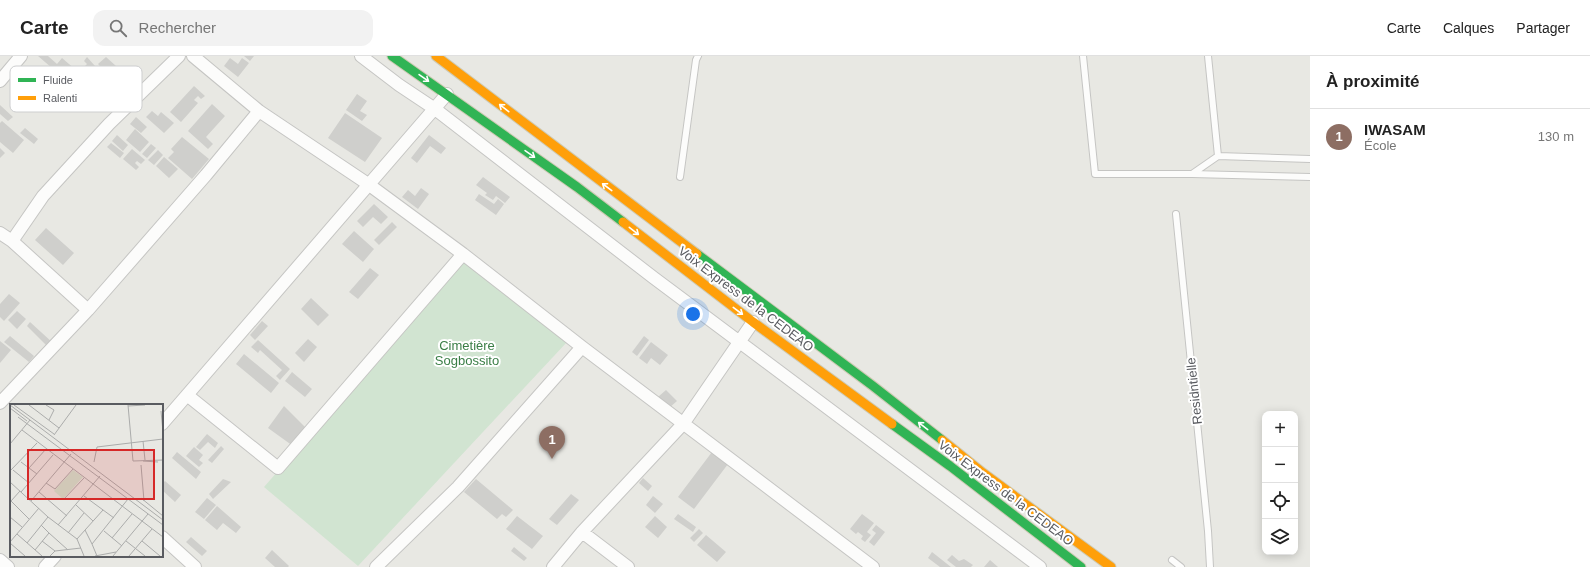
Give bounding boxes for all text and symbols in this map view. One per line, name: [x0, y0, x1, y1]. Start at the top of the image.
search box: [93, 10, 373, 46]
text: Carte: [20, 17, 69, 38]
icon: search: [107, 17, 129, 39]
text: Rechercher: [139, 19, 216, 36]
text: Carte: [1387, 20, 1421, 36]
text: Calques: [1443, 20, 1494, 36]
text: Partager: [1516, 20, 1570, 36]
legend: [10, 66, 142, 112]
text: À proximité: [1326, 72, 1420, 91]
text: Fluide: [43, 74, 73, 86]
one-way arrow: [419, 74, 430, 82]
text: Ralenti: [43, 92, 77, 104]
one-way arrow: [498, 104, 509, 113]
text: IWASAM: [1364, 121, 1426, 138]
text: 1: [1335, 129, 1343, 144]
text: 130 m: [1538, 129, 1574, 144]
text: École: [1364, 138, 1397, 153]
one-way arrow: [525, 150, 536, 158]
one-way arrow: [602, 182, 613, 191]
one-way arrow: [629, 227, 640, 236]
street label: Voix Express de la CEDEAO: [675, 243, 817, 355]
your location: [683, 304, 703, 324]
one-way arrow: [732, 306, 743, 315]
park label: Cimetière Sogbossito: [435, 338, 499, 368]
street label: Residntielle: [1183, 357, 1205, 425]
inset map: [10, 404, 163, 557]
map controls: [1262, 411, 1298, 555]
button: +: [1262, 411, 1298, 447]
one-way arrow: [918, 421, 929, 430]
pin: 1: [539, 426, 565, 459]
street label: Voix Express de la CEDEAO: [935, 437, 1077, 549]
button: −: [1262, 447, 1298, 483]
button: locate: [1262, 483, 1298, 519]
button: layers: [1262, 519, 1298, 555]

